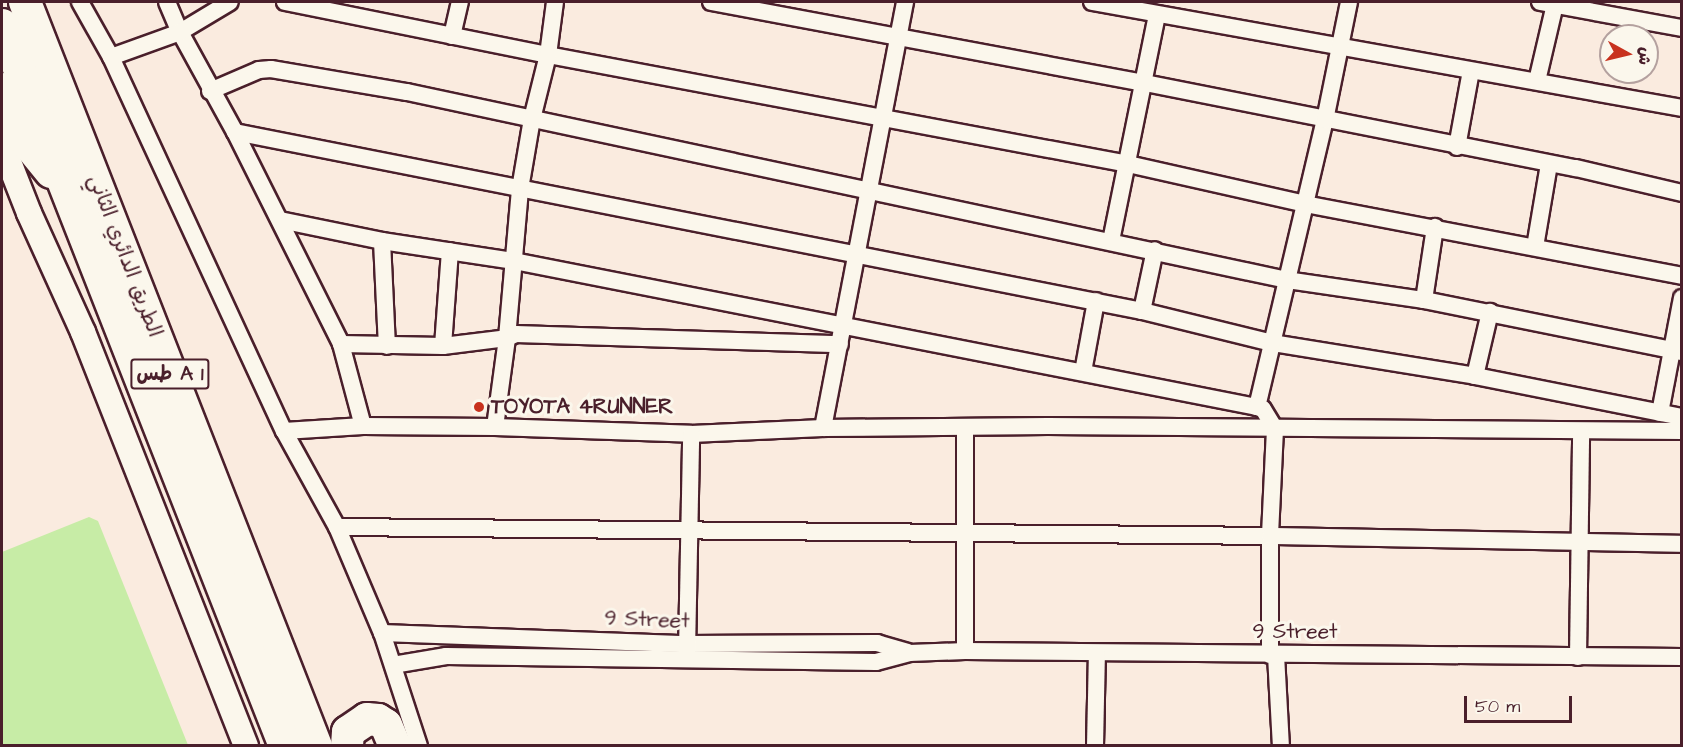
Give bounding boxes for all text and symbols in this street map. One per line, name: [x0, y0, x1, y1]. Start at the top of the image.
north arrow: [1599, 24, 1659, 84]
text: ش: [1633, 46, 1657, 66]
street label: الطريق الدائري الثاني: [82, 171, 168, 341]
road number: طس A 1: [130, 357, 210, 391]
place label: TOYOTA 4RUNNER: [491, 394, 673, 420]
marker: TOYOTA 4RUNNER: [472, 400, 486, 414]
street label: 9 Street: [604, 606, 690, 634]
street label: 9 Street: [1252, 619, 1338, 645]
scale bar: [1467, 684, 1575, 722]
text: 50 m: [1475, 694, 1520, 719]

